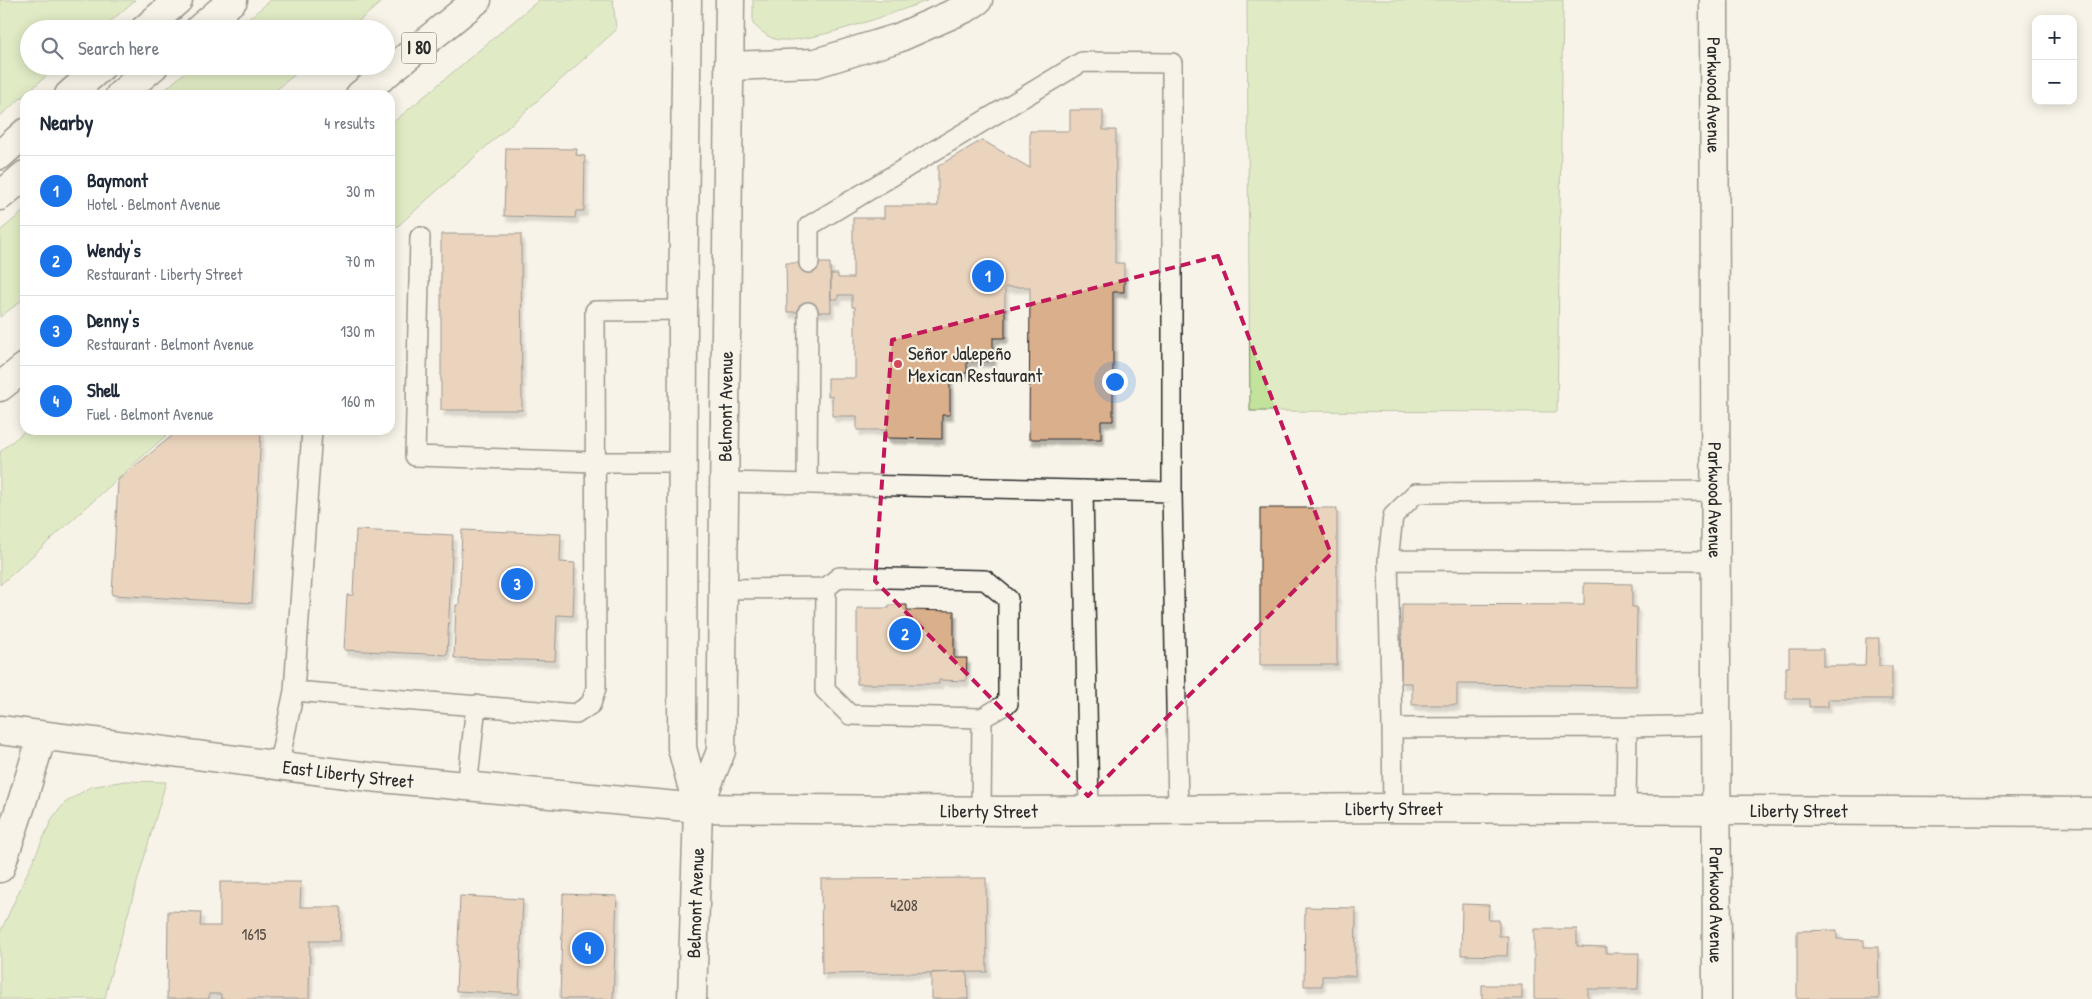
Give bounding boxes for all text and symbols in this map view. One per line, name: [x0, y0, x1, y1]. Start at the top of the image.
map controls: [2032, 15, 2077, 105]
button: +: [2032, 15, 2077, 60]
search box: [20, 20, 395, 75]
road number: I 80: [402, 32, 436, 64]
icon: search: [38, 34, 66, 62]
text: Search here: [78, 35, 159, 61]
street label: Parkwood Avenue: [1701, 37, 1727, 153]
button: −: [2032, 60, 2077, 105]
text: Nearby: [40, 108, 93, 137]
text: 4 results: [324, 112, 375, 134]
text: Baymont: [87, 167, 148, 193]
text: 1: [53, 180, 59, 202]
text: 30 m: [346, 180, 375, 202]
text: Hotel · Belmont Avenue: [87, 193, 221, 215]
text: Wendy's: [87, 237, 141, 263]
text: 2: [52, 250, 60, 272]
text: 70 m: [345, 250, 375, 272]
pin: 1: [972, 257, 1004, 295]
text: Restaurant · Liberty Street: [87, 263, 243, 285]
text: Denny's: [87, 307, 139, 333]
text: 3: [52, 320, 60, 342]
text: 130 m: [340, 320, 375, 342]
text: Restaurant · Belmont Avenue: [87, 333, 254, 355]
place label: Señor Jalepeño Mexican Restaurant: [908, 340, 1043, 388]
street label: Belmont Avenue: [711, 351, 739, 462]
marker: Señor Jalepeño Mexican Restaurant: [892, 358, 904, 370]
your location: [1102, 369, 1128, 395]
text: Shell: [87, 377, 119, 403]
text: 4: [53, 390, 59, 412]
text: 160 m: [341, 390, 375, 412]
text: Fuel · Belmont Avenue: [87, 403, 214, 425]
street label: Parkwood Avenue: [1702, 442, 1729, 558]
pin: 3: [501, 565, 533, 603]
pin: 2: [889, 615, 921, 653]
street label: East Liberty Street: [281, 753, 415, 794]
street label: Liberty Street: [1345, 795, 1443, 821]
street label: Liberty Street: [940, 797, 1038, 824]
street label: Liberty Street: [1750, 797, 1848, 824]
street label: Belmont Avenue: [680, 847, 710, 959]
street label: Parkwood Avenue: [1704, 847, 1730, 963]
house number: 4208: [890, 894, 918, 916]
house number: 1615: [242, 923, 267, 945]
pin: 4: [572, 929, 604, 967]

